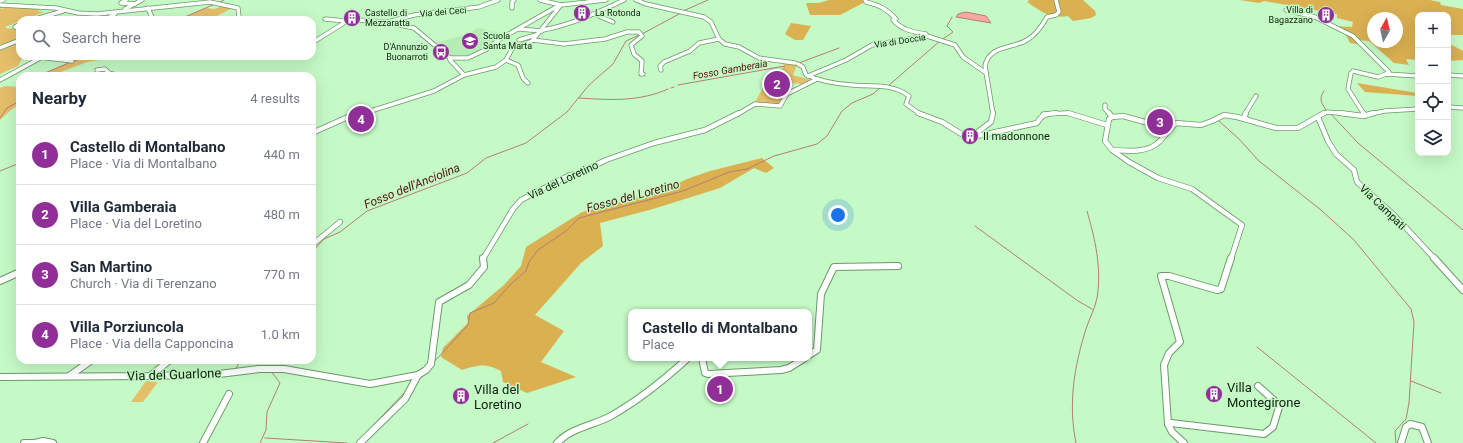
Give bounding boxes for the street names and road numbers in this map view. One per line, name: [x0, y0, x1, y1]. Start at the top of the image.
street label: Via dei Ceci: [419, 5, 467, 19]
street label: Via di Doccia: [873, 32, 927, 50]
street label: Via del Loretino: [526, 158, 600, 202]
street label: Via Campati: [1357, 182, 1409, 233]
street label: Via del Guarlone: [127, 365, 222, 384]

